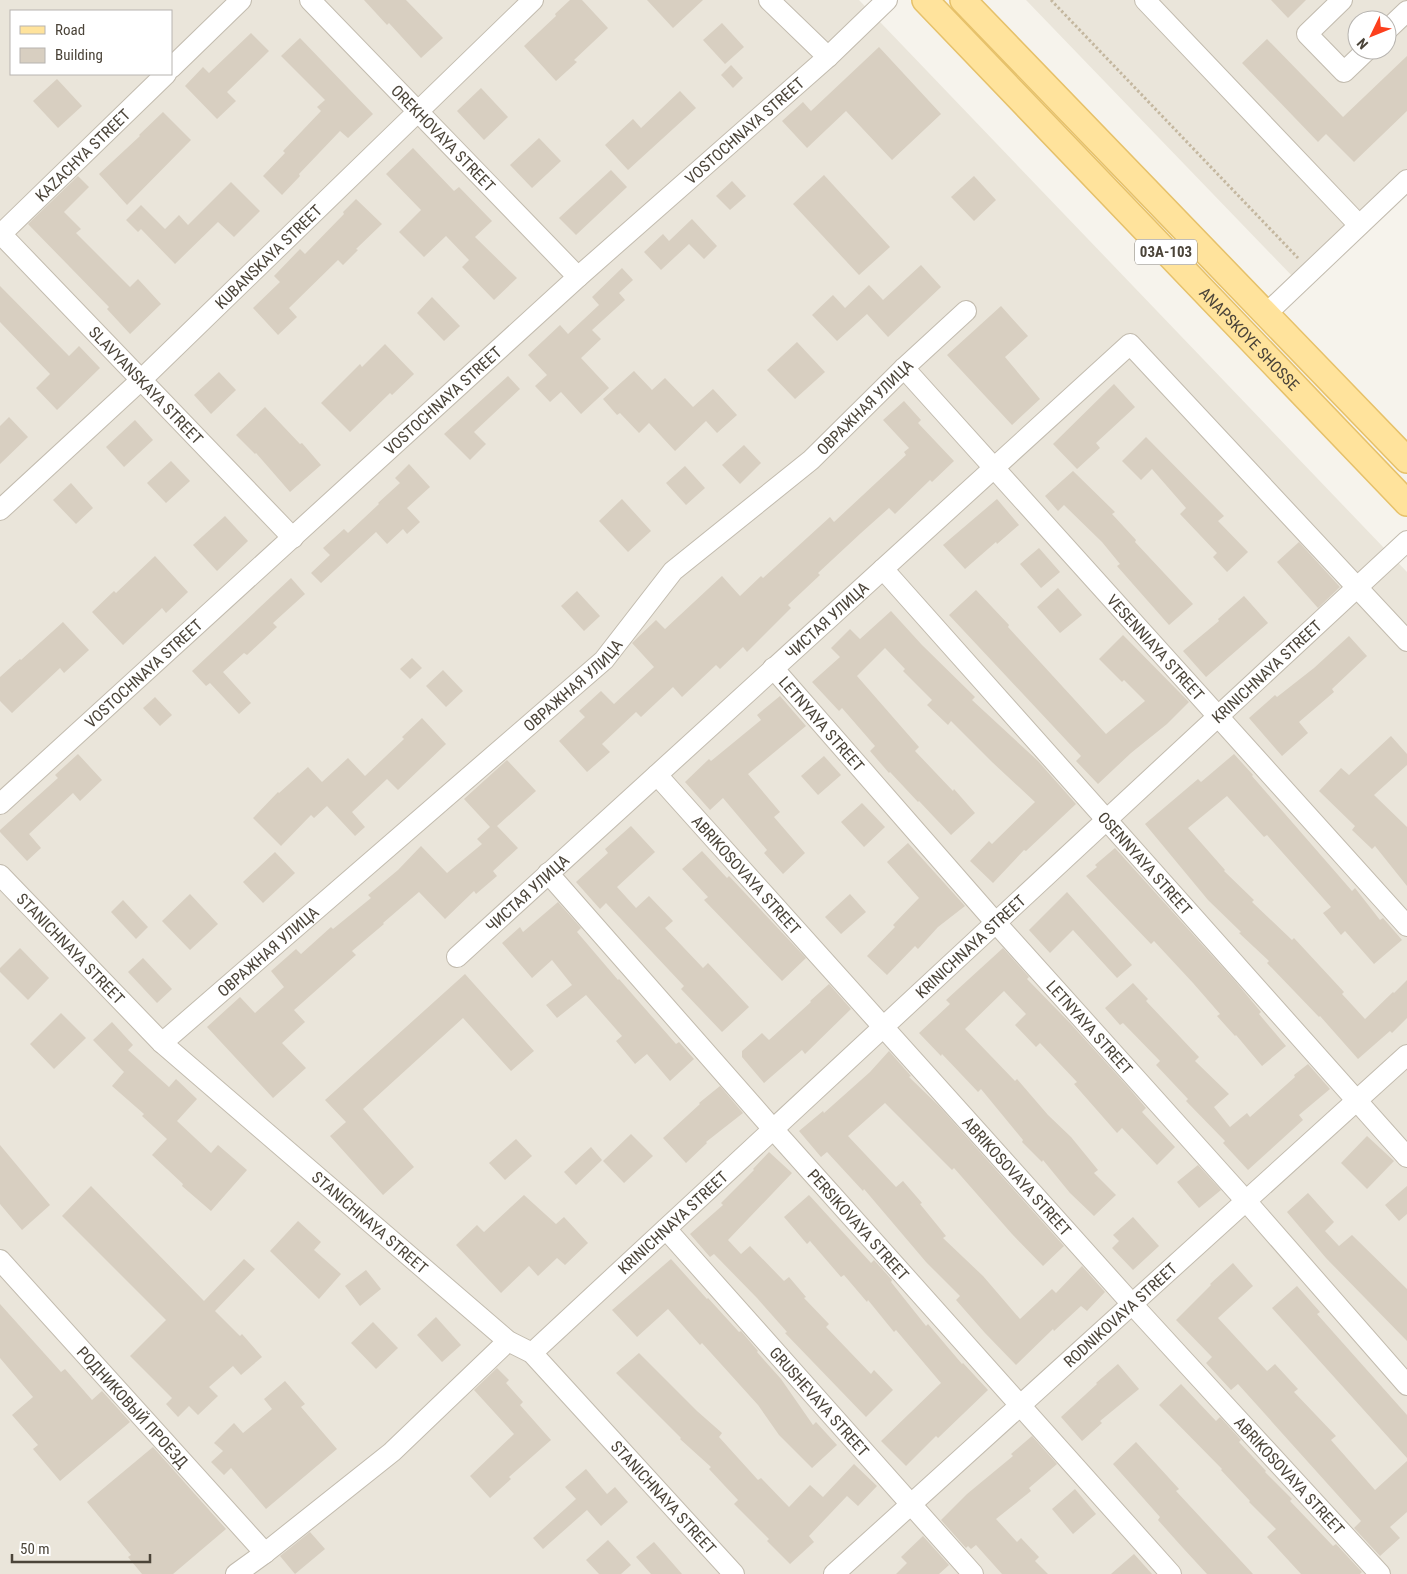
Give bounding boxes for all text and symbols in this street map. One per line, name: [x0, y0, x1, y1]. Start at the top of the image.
legend: [10, 10, 172, 75]
north arrow: [1347, 10, 1397, 60]
text: Road: [55, 21, 85, 39]
text: N: [1354, 35, 1371, 52]
text: Building: [55, 46, 103, 64]
street label: VOSTOCHNAYA STREET: [681, 73, 808, 188]
street label: OREKHOVAYA STREET: [388, 81, 499, 195]
street label: KAZACHYA STREET: [31, 105, 134, 205]
street label: KUBANSKAYA STREET: [211, 201, 326, 313]
road number: 03А-103: [1135, 240, 1197, 264]
street label: ANAPSKOYE SHOSSE: [1196, 283, 1303, 394]
street label: SLAVYANSKAYA STREET: [85, 322, 207, 448]
street label: VOSTOCHNAYA STREET: [380, 342, 505, 459]
street label: ОВРАЖНАЯ УЛИЦА: [813, 355, 917, 459]
street label: ЧИСТАЯ УЛИЦА: [781, 578, 872, 663]
street label: VESENNIAYA STREET: [1103, 591, 1208, 704]
street label: VOSTOCHNAYA STREET: [81, 615, 206, 732]
street label: KRINICHNAYA STREET: [1208, 616, 1325, 727]
street label: ОВРАЖНАЯ УЛИЦА: [519, 635, 626, 735]
street label: LETNYAYA STREET: [775, 672, 868, 775]
street label: OSENNYAYA STREET: [1094, 808, 1196, 919]
street label: ABRIKOSOVAYA STREET: [688, 811, 805, 938]
street label: ЧИСТАЯ УЛИЦА: [482, 850, 573, 936]
street label: STANICHNAYA STREET: [13, 889, 129, 1008]
street label: KRINICHNAYA STREET: [912, 891, 1029, 1002]
street label: ОВРАЖНАЯ УЛИЦА: [213, 902, 322, 1000]
street label: LETNYAYA STREET: [1043, 976, 1137, 1078]
street label: ABRIKOSOVAYA STREET: [959, 1113, 1075, 1239]
street label: PERSIKOVAYA STREET: [804, 1165, 913, 1284]
street label: STANICHNAYA STREET: [308, 1167, 432, 1277]
street label: KRINICHNAYA STREET: [614, 1167, 732, 1278]
street label: RODNIKOVAYA STREET: [1060, 1259, 1181, 1371]
street label: РОДНИКОВЫЙ ПРОЕЗД: [73, 1342, 193, 1472]
street label: GRUSHEVAYA STREET: [766, 1343, 873, 1460]
street label: ABRIKOSOVAYA STREET: [1231, 1413, 1348, 1539]
street label: STANICHNAYA STREET: [607, 1436, 720, 1558]
scale bar: [12, 1532, 150, 1564]
text: 50 m: [20, 1540, 50, 1558]

